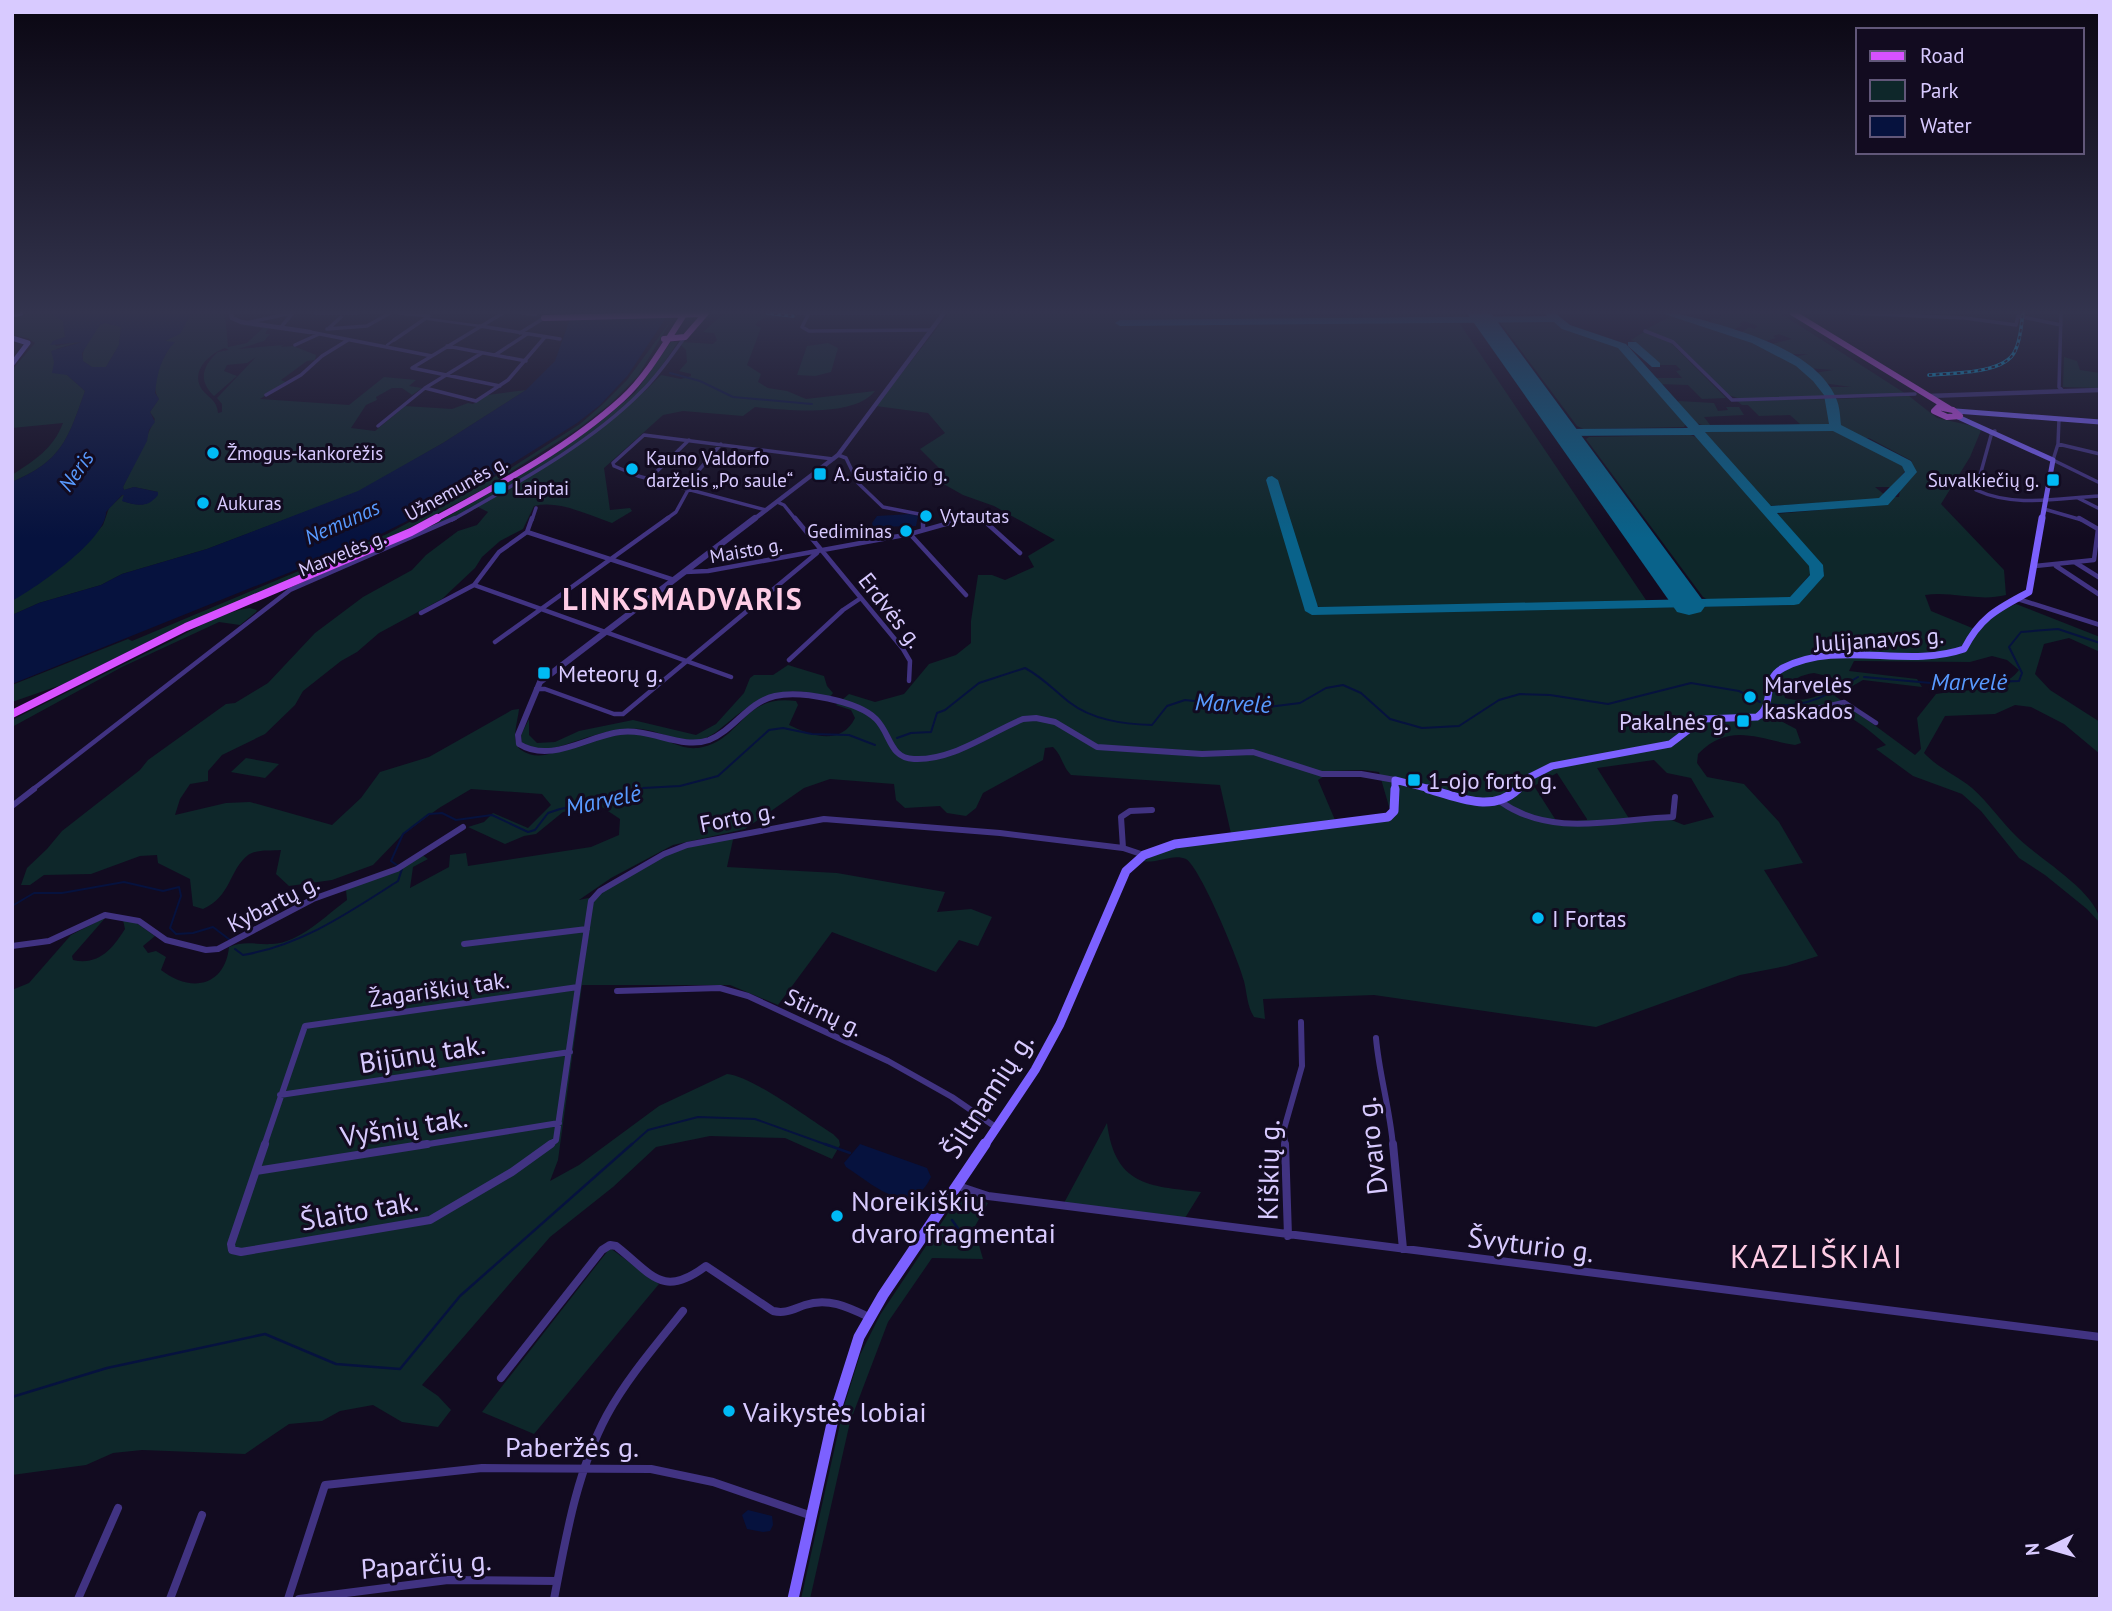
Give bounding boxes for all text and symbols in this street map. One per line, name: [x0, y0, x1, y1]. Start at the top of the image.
legend: [1856, 28, 2084, 154]
text: Road: [1920, 42, 1964, 69]
text: Park: [1920, 77, 1959, 104]
text: Water: [1920, 112, 1972, 139]
place label: Žmogus-kankorėžis: [227, 441, 383, 465]
water label: Neris: [52, 445, 100, 497]
marker: Žmogus-kankorėžis: [205, 445, 221, 461]
place label: Kauno Valdorfo darželis „Po saule“: [646, 446, 793, 492]
street label: Užnemunės g.: [400, 450, 512, 526]
marker: Kauno Valdorfo darželis „Po saule“: [624, 461, 640, 477]
place label: A. Gustaičio g.: [834, 462, 947, 486]
marker: A. Gustaičio g.: [812, 466, 828, 482]
place label: Suvalkiečių g.: [1928, 468, 2039, 492]
marker: Suvalkiečių g.: [2045, 472, 2061, 488]
place label: Laiptai: [514, 476, 569, 500]
marker: Laiptai: [492, 480, 508, 496]
place label: Aukuras: [217, 491, 282, 515]
water label: Nemunas: [300, 493, 384, 551]
marker: Aukuras: [195, 495, 211, 511]
place label: Vytautas: [939, 504, 1009, 528]
marker: Vytautas: [918, 508, 934, 524]
place label: Gediminas: [807, 519, 892, 543]
marker: Gediminas: [898, 523, 914, 539]
street label: Marvelės g.: [295, 525, 389, 581]
street label: Maisto g.: [708, 532, 784, 568]
street label: Erdvės g.: [852, 566, 930, 654]
district label: LINKSMADVARIS: [562, 579, 804, 618]
street label: Julijanavos g.: [1812, 620, 1945, 658]
place label: Meteorų g.: [558, 659, 663, 688]
marker: Meteorų g.: [536, 665, 552, 681]
water label: Marvelė: [1931, 666, 2007, 697]
place label: Marvelės kaskados: [1764, 670, 1853, 725]
water label: Marvelė: [1194, 686, 1272, 720]
marker: Marvelės kaskados: [1742, 689, 1758, 705]
place label: Pakalnės g.: [1619, 707, 1729, 736]
marker: Pakalnės g.: [1735, 713, 1751, 729]
place label: 1-ojo forto g.: [1428, 766, 1557, 795]
marker: 1-ojo forto g.: [1406, 772, 1422, 788]
water label: Marvelė: [562, 777, 644, 823]
street label: Forto g.: [697, 796, 777, 838]
street label: Kybartų g.: [222, 868, 324, 938]
place label: I Fortas: [1552, 904, 1626, 933]
marker: I Fortas: [1530, 910, 1546, 926]
street label: Žagariškių tak.: [367, 965, 511, 1013]
street label: Stirnų g.: [781, 981, 867, 1043]
street label: Bijūnų tak.: [356, 1025, 488, 1081]
street label: Šiltnamių g.: [933, 1025, 1041, 1165]
street label: Dvaro g.: [1347, 1095, 1395, 1197]
street label: Vyšnių tak.: [337, 1098, 470, 1154]
street label: Kiškių g.: [1249, 1119, 1287, 1221]
street label: Šlaito tak.: [297, 1181, 421, 1239]
place label: Noreikiškių dvaro fragmentai: [851, 1182, 1056, 1251]
marker: Noreikiškių dvaro fragmentai: [829, 1208, 845, 1224]
street label: Švyturio g.: [1466, 1218, 1596, 1270]
district label: KAZLIŠKIAI: [1730, 1235, 1904, 1277]
place label: Vaikystės lobiai: [742, 1393, 927, 1430]
marker: Vaikystės lobiai: [721, 1403, 737, 1419]
street label: Paberžės g.: [505, 1428, 639, 1465]
north arrow: [2014, 1513, 2084, 1583]
street label: Paparčių g.: [359, 1541, 493, 1587]
text: N: [2020, 1542, 2045, 1557]

